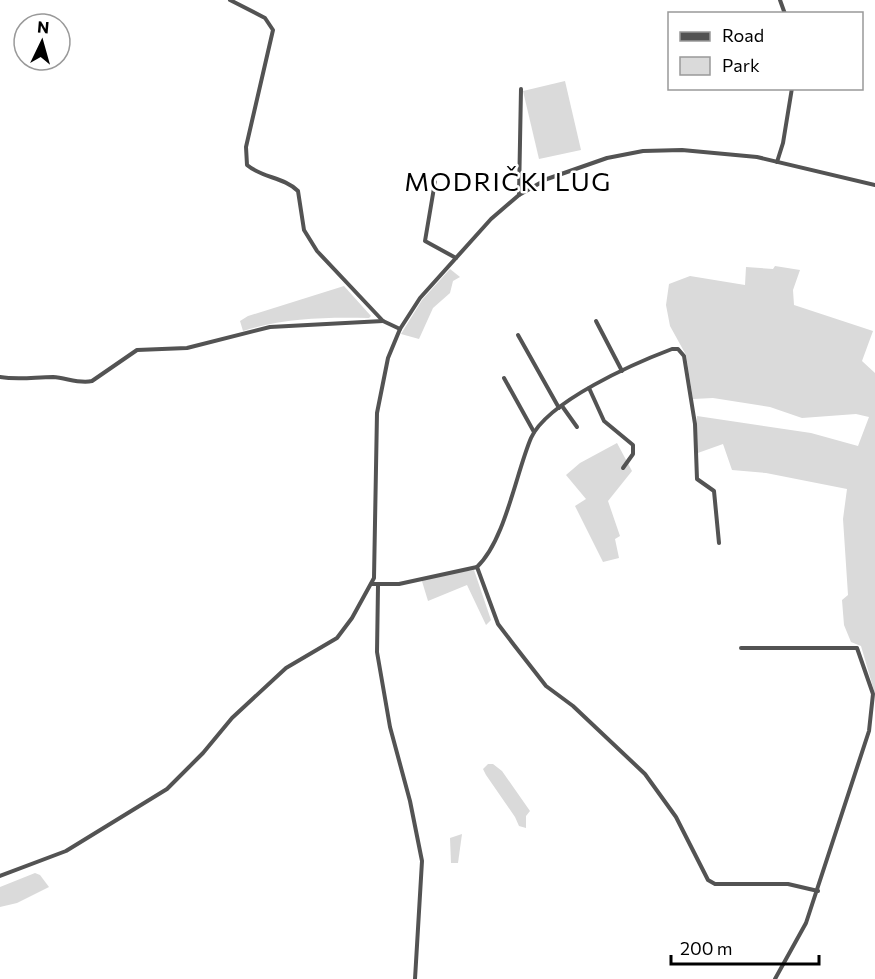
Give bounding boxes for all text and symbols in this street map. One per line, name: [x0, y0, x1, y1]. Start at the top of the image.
north arrow: [12, 12, 72, 72]
legend: [668, 12, 863, 90]
text: N: [37, 17, 50, 37]
text: Road: [722, 24, 764, 46]
text: Park: [722, 54, 760, 76]
district label: MODRIČKI LUG: [404, 165, 612, 196]
scale bar: [671, 928, 820, 966]
text: 200 m: [680, 937, 733, 959]

